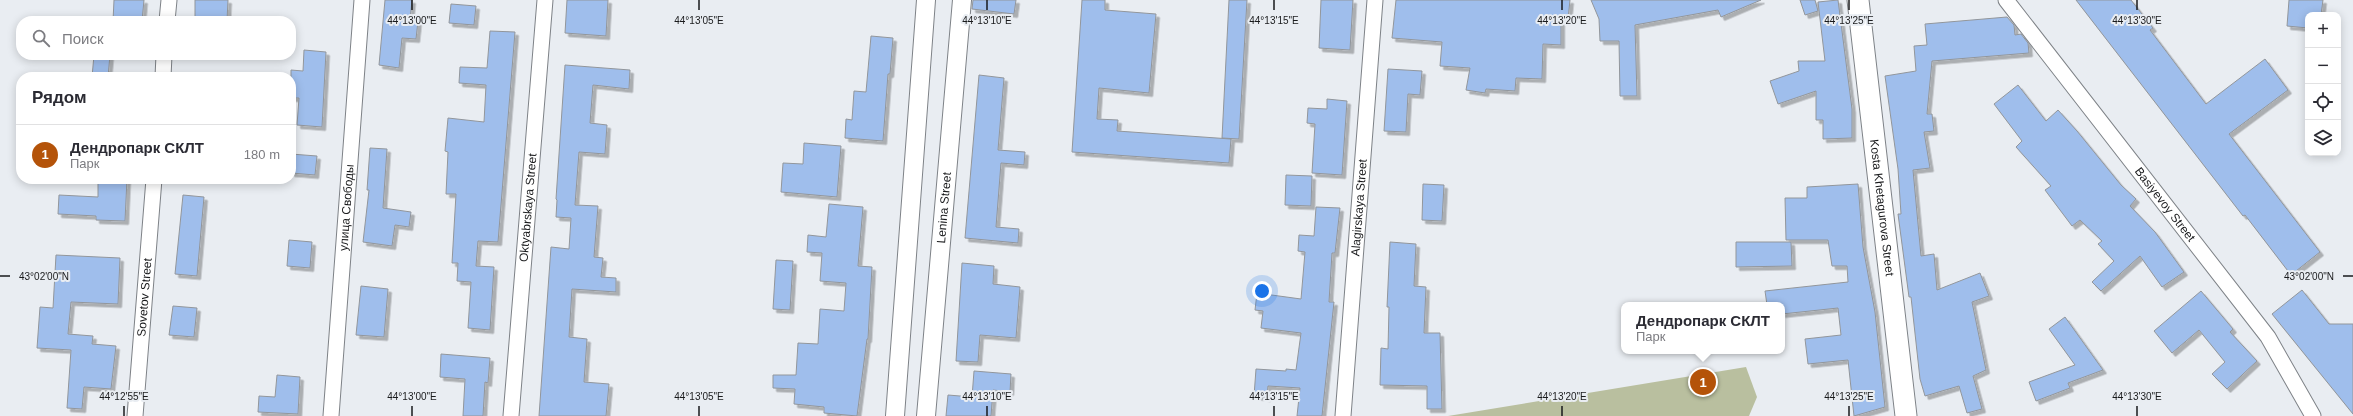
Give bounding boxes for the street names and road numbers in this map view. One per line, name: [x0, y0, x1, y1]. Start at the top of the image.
street label: Kosta Khetagurova Street: [1867, 138, 1897, 277]
street label: Oktyabrskaya Street: [517, 152, 539, 263]
street label: Alagirskaya Street: [1348, 158, 1370, 257]
street label: улица Свободы: [336, 164, 357, 251]
street label: Basiyevoy Street: [2132, 165, 2199, 245]
street label: Lenina Street: [934, 171, 954, 244]
street label: Sovetov Street: [134, 257, 155, 337]

